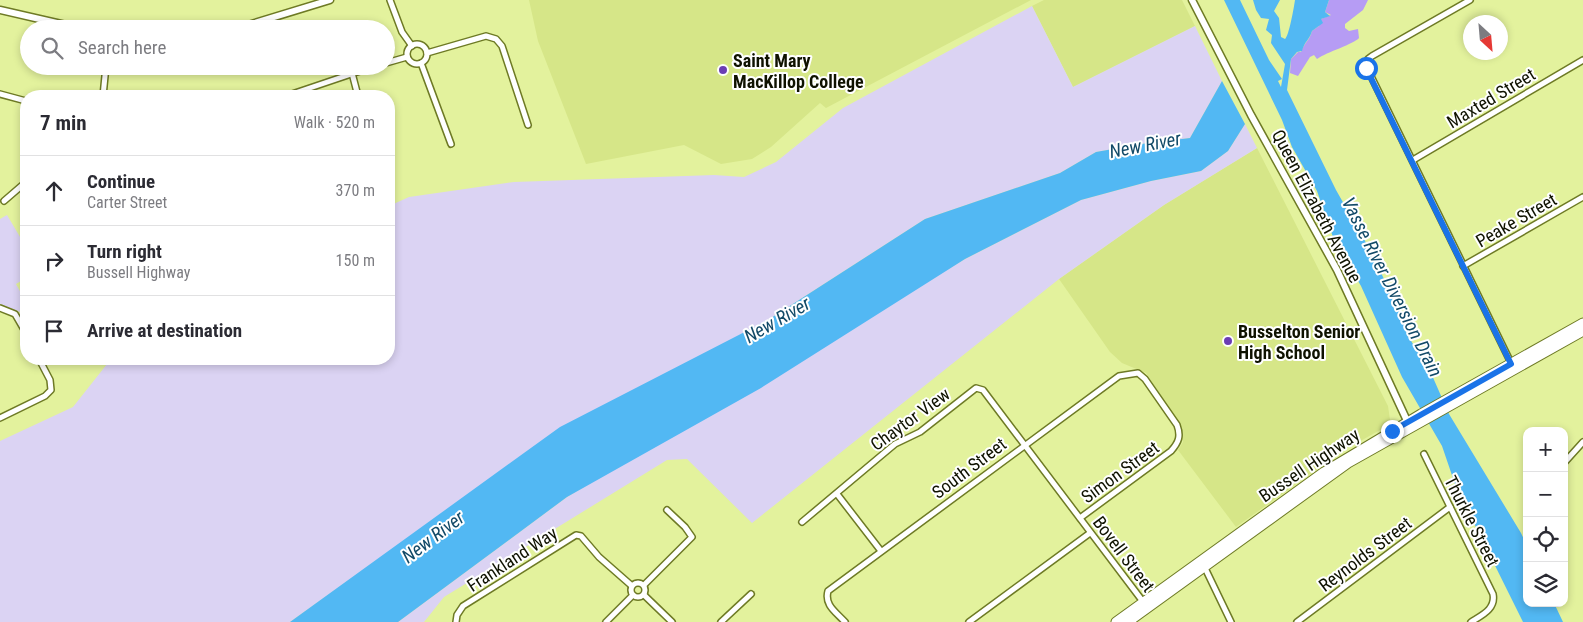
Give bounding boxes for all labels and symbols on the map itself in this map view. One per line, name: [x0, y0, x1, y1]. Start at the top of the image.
north arrow: [1463, 15, 1508, 60]
place label: Saint Mary MacKillop College: [733, 50, 864, 92]
route start: [1355, 57, 1378, 80]
street label: Maxted Street: [1443, 63, 1539, 133]
marker: Saint Mary MacKillop College: [717, 64, 729, 76]
street label: Queen Elizabeth Avenue: [1268, 126, 1366, 286]
water label: New River: [1107, 127, 1183, 163]
street label: Peake Street: [1472, 189, 1560, 251]
water label: Vasse River Diversion Drain: [1337, 193, 1447, 381]
water label: New River: [740, 292, 814, 348]
place label: Busselton Senior High School: [1238, 321, 1360, 363]
marker: Busselton Senior High School: [1222, 335, 1234, 347]
street label: Chaytor View: [866, 383, 954, 455]
route end: [1381, 420, 1404, 443]
street label: Bussell Highway: [1255, 423, 1364, 506]
street label: South Street: [928, 433, 1010, 503]
street label: Simon Street: [1077, 437, 1163, 507]
street label: Thurkle Street: [1440, 472, 1504, 570]
water label: New River: [397, 506, 469, 568]
street label: Bovell Street: [1089, 512, 1159, 596]
street label: Reynolds Street: [1314, 512, 1416, 596]
street label: Frankland Way: [463, 522, 561, 596]

